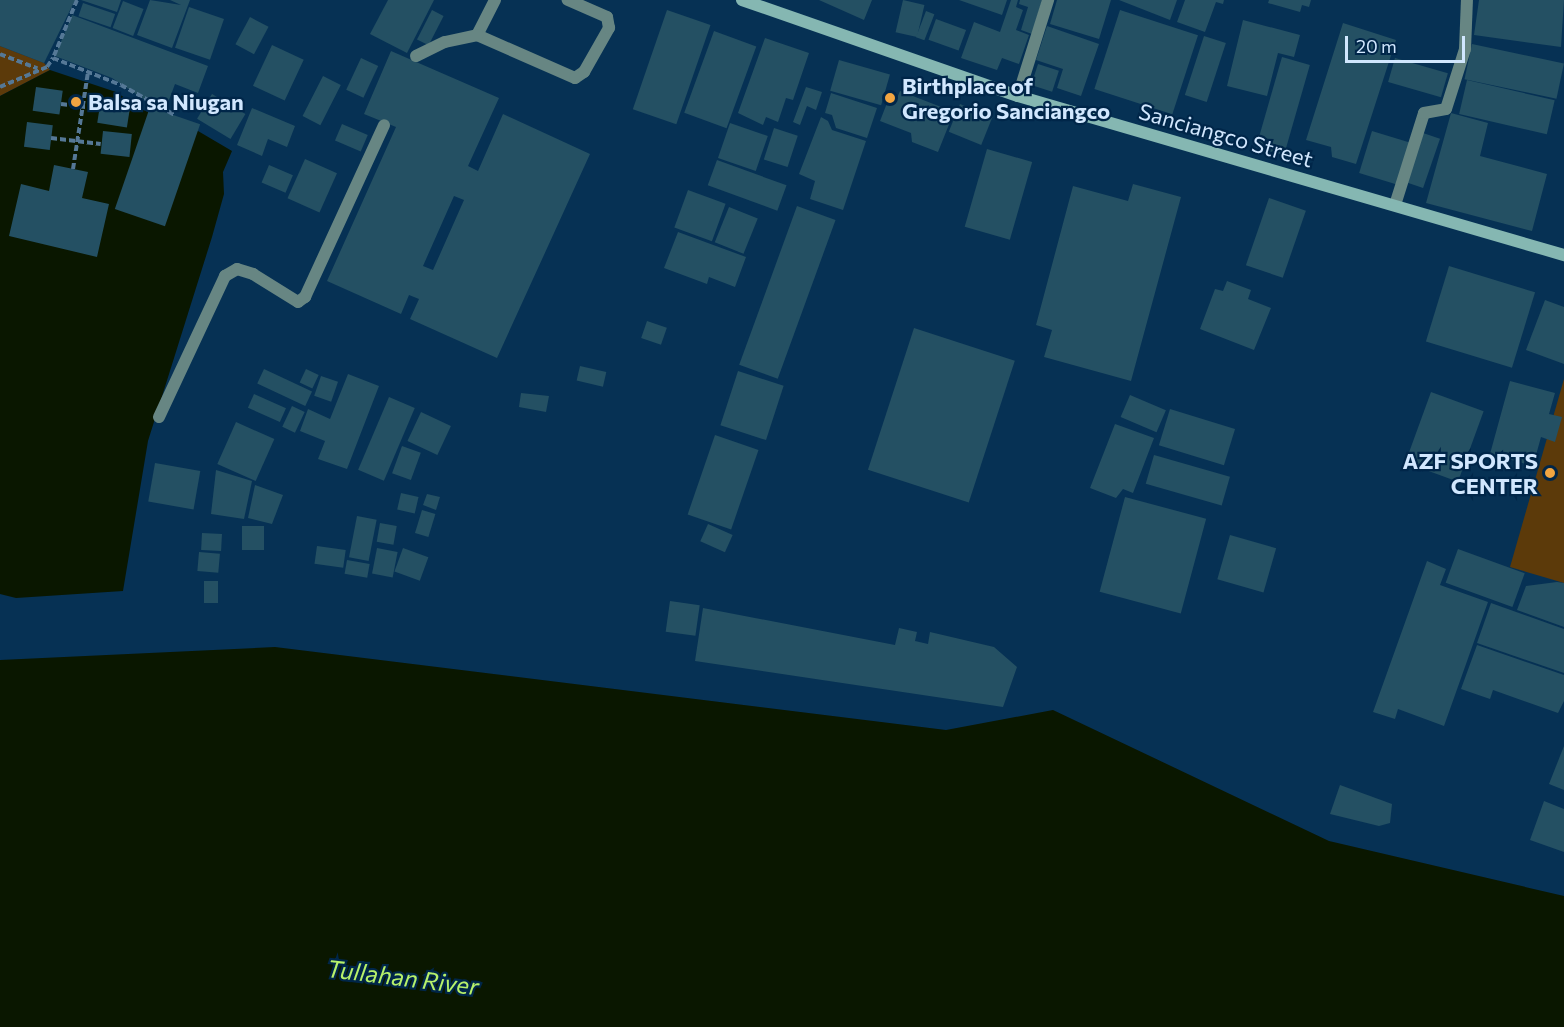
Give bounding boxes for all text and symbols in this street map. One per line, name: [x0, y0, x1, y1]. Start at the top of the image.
scale bar: [1348, 24, 1468, 62]
text: 20 m: [1356, 35, 1397, 57]
place label: Birthplace of Gregorio Sanciangco: [902, 72, 1110, 124]
place label: Balsa sa Niugan: [88, 89, 244, 115]
marker: Birthplace of Gregorio Sanciangco: [883, 91, 897, 105]
marker: Balsa sa Niugan: [69, 95, 83, 109]
street label: Sanciangco Street: [1136, 98, 1316, 172]
place label: AZF SPORTS CENTER: [1403, 447, 1538, 499]
marker: AZF SPORTS CENTER: [1543, 466, 1557, 480]
water label: Tullahan River: [325, 953, 481, 1001]

